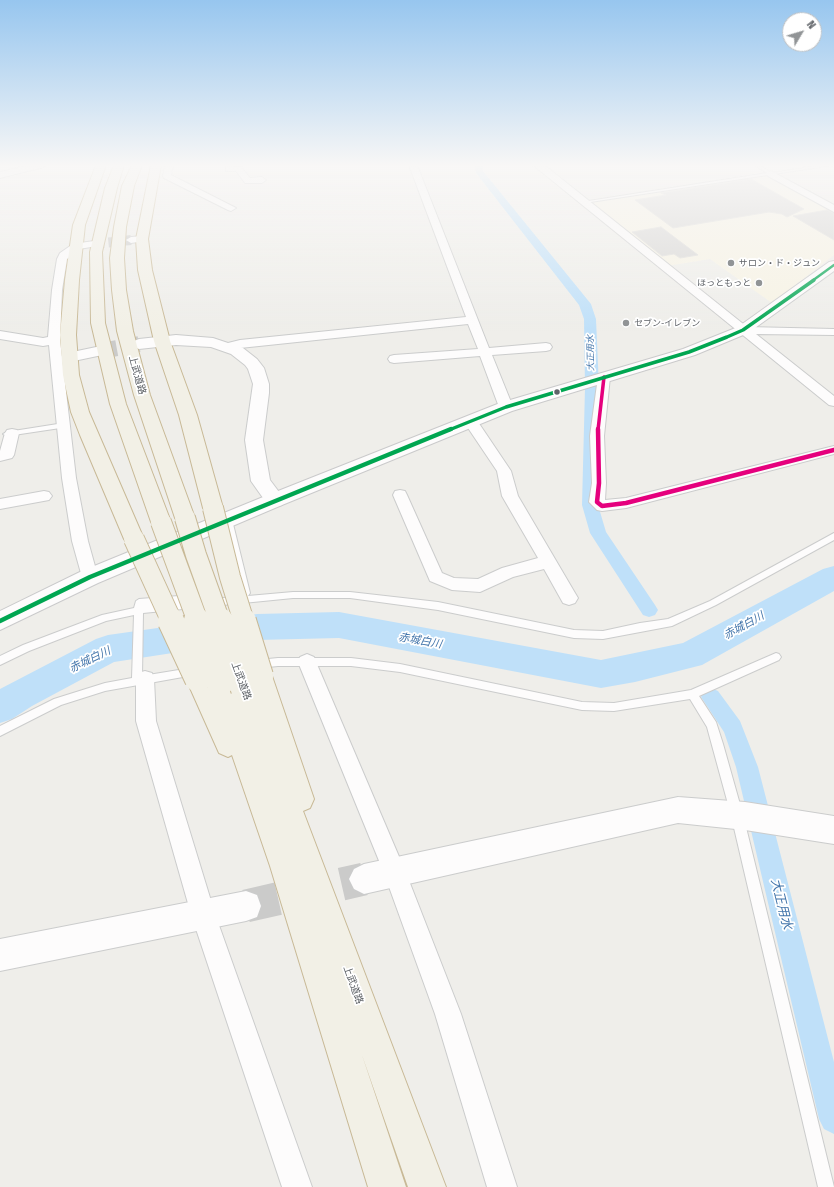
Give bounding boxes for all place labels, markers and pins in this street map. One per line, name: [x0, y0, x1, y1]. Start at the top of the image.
marker: サロン・ド・ジュン: [726, 258, 736, 268]
place label: サロン・ド・ジュン: [739, 258, 820, 268]
place label: ほっともっと: [697, 278, 751, 288]
marker: ほっともっと: [754, 278, 764, 288]
marker: セブン-イレブン: [621, 318, 631, 328]
place label: セブン-イレブン: [634, 318, 700, 328]
unlabelled marker: [552, 387, 562, 397]

